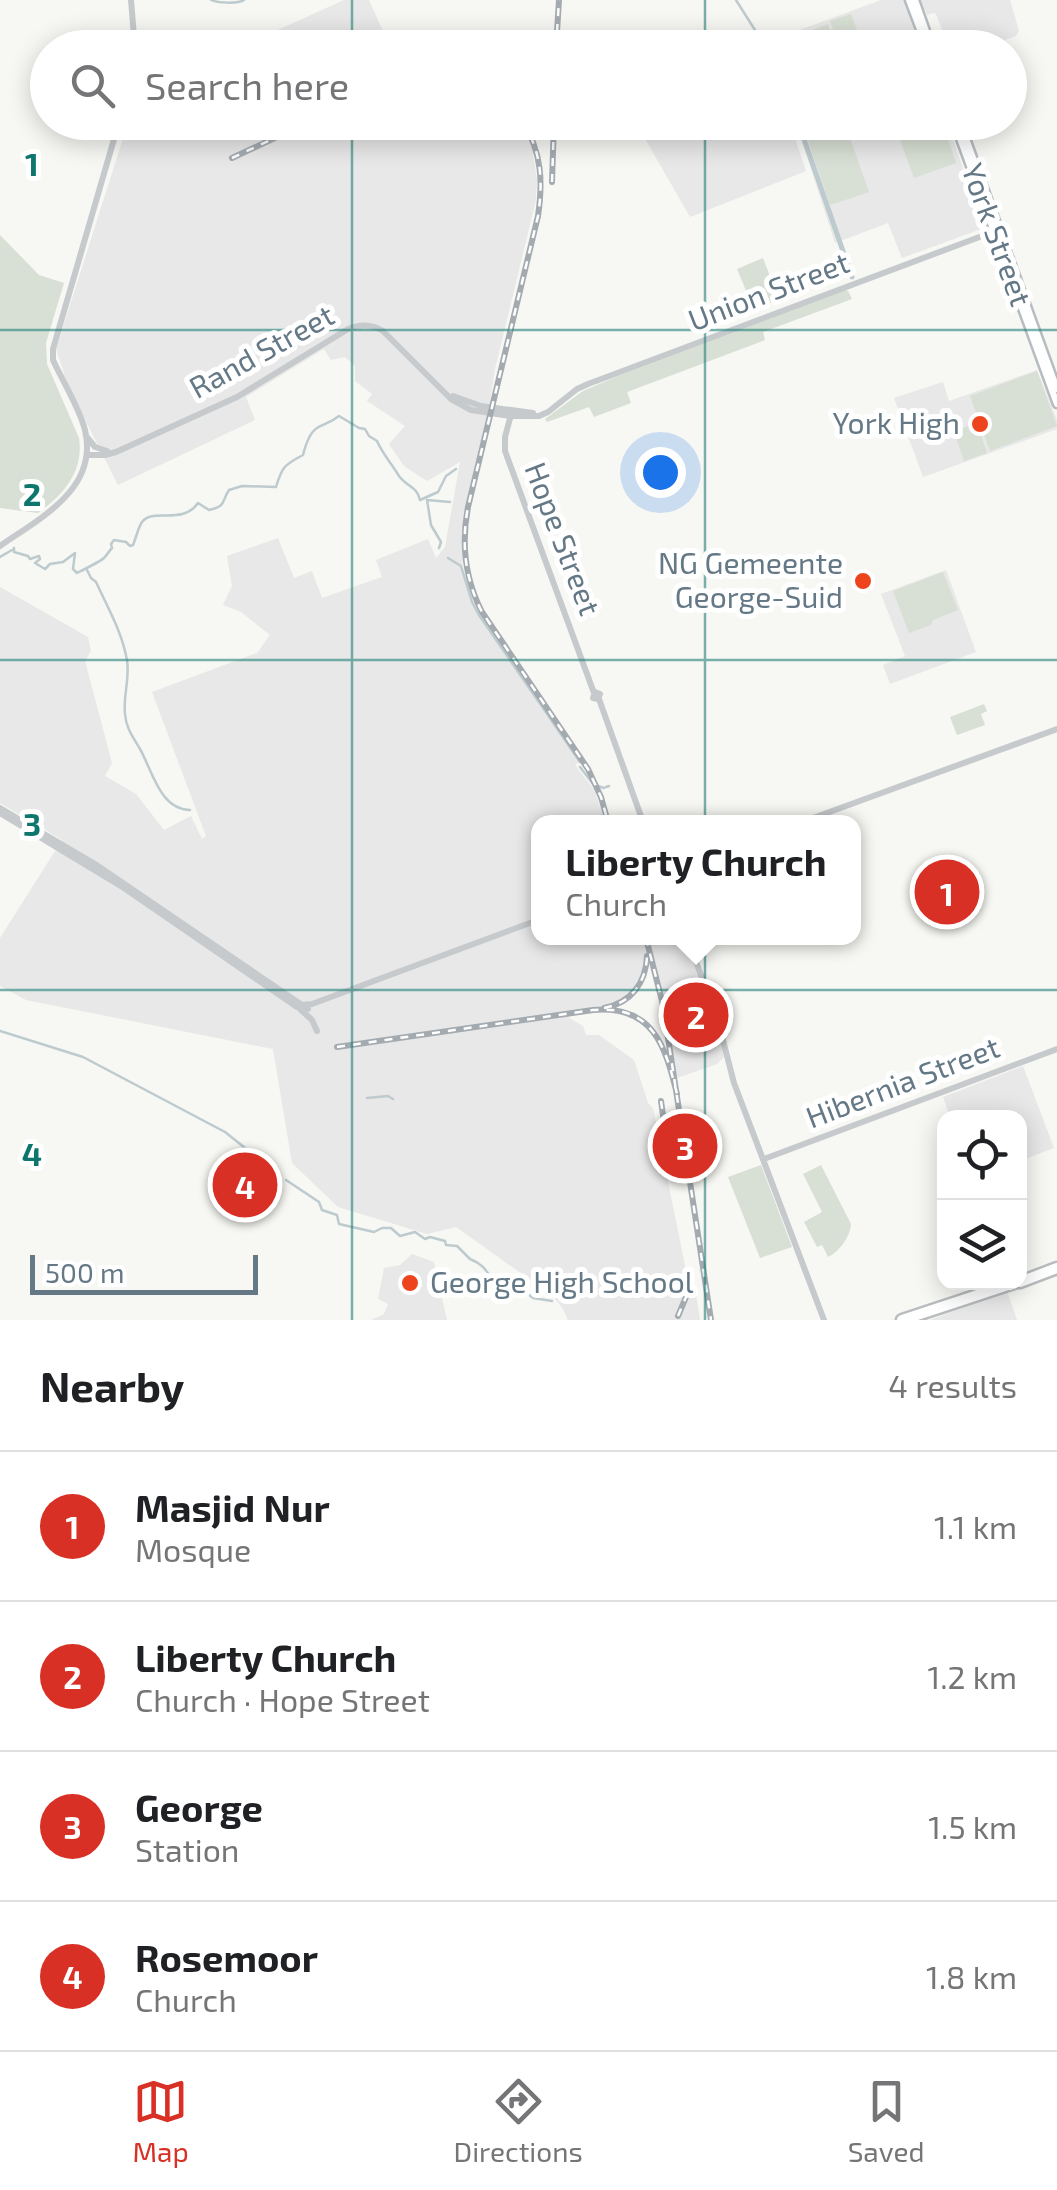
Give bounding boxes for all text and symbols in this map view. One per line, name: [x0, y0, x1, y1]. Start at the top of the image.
search box: [30, 30, 1027, 140]
icon: search: [65, 58, 120, 113]
text: Search here: [145, 62, 349, 108]
text: 1: [25, 144, 39, 182]
street label: York Street: [955, 158, 1040, 311]
street label: Union Street: [683, 243, 854, 337]
street label: Rand Street: [182, 296, 340, 405]
place label: York High: [833, 404, 960, 440]
marker: York High: [969, 413, 991, 435]
your location: [635, 447, 686, 498]
street label: Hope Street: [518, 457, 609, 620]
text: 2: [23, 474, 41, 512]
place label: NG Gemeente George-Suid: [658, 544, 843, 614]
marker: NG Gemeente George-Suid: [852, 570, 874, 592]
text: 3: [23, 804, 41, 842]
popup: [531, 815, 861, 945]
text: Liberty Church: [565, 838, 827, 884]
pin: 1: [914, 854, 980, 930]
text: Church: [565, 884, 667, 922]
pin: 2: [664, 978, 728, 1052]
street label: Hibernia Street: [801, 1028, 1004, 1135]
pin: 3: [652, 1108, 718, 1184]
map controls: [937, 1110, 1027, 1290]
button: locate: [937, 1110, 1027, 1200]
text: 4: [22, 1134, 42, 1172]
pin: 4: [212, 1148, 278, 1222]
button: layers: [937, 1200, 1027, 1290]
scale bar: [30, 1250, 258, 1294]
text: 500 m: [45, 1255, 125, 1289]
place label: George High School: [430, 1263, 694, 1299]
marker: George High School: [399, 1272, 421, 1294]
text: Nearby: [40, 1360, 184, 1410]
text: 4 results: [888, 1366, 1017, 1404]
text: Masjid Nur: [135, 1484, 330, 1530]
text: 1: [66, 1507, 79, 1545]
text: 1.1 km: [934, 1507, 1017, 1545]
text: Mosque: [135, 1530, 251, 1568]
text: Liberty Church: [135, 1634, 396, 1680]
text: 2: [63, 1657, 82, 1695]
text: 1.2 km: [927, 1657, 1017, 1695]
text: Church · Hope Street: [135, 1680, 430, 1718]
text: George: [135, 1784, 263, 1830]
text: 3: [63, 1807, 82, 1845]
text: 1.5 km: [928, 1807, 1017, 1845]
text: Station: [135, 1830, 239, 1868]
text: Rosemoor: [135, 1934, 318, 1980]
text: 4: [62, 1957, 83, 1995]
text: 1.8 km: [926, 1957, 1017, 1995]
text: Church: [135, 1980, 237, 2018]
tab: Map: [132, 2074, 189, 2168]
tab: Directions: [454, 2074, 583, 2168]
tab: Saved: [848, 2074, 925, 2168]

